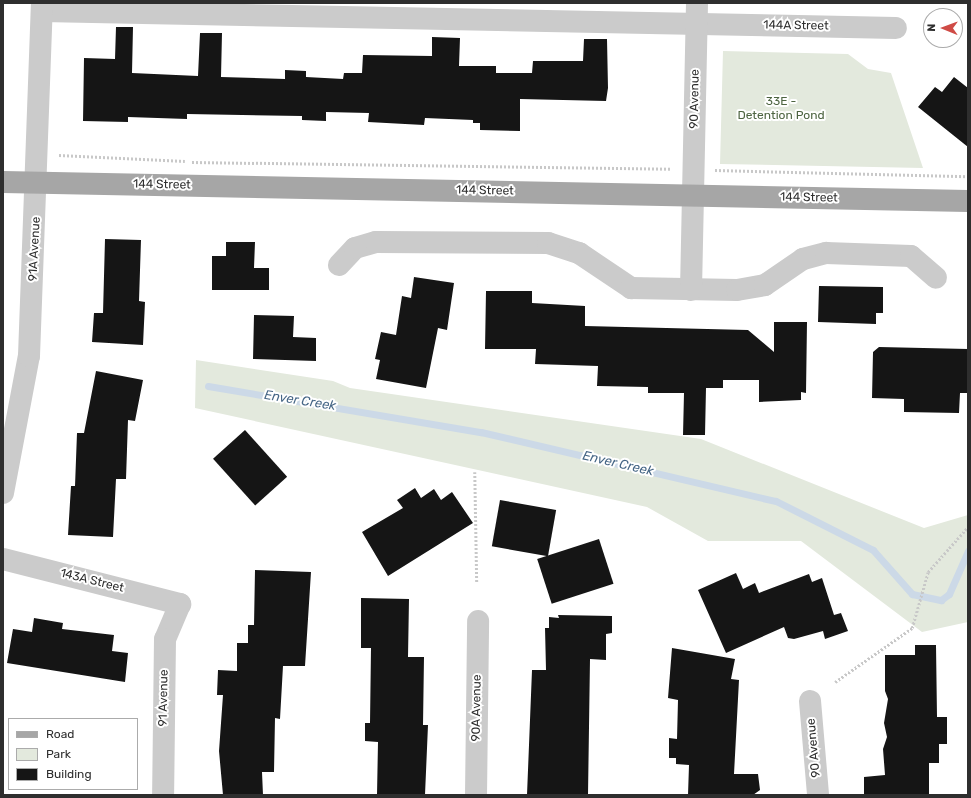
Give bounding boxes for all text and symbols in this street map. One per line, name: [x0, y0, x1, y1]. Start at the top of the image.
north arrow: [923, 8, 963, 48]
street label: 144A Street: [763, 18, 829, 34]
text: N: [925, 24, 938, 32]
street label: 90 Avenue: [687, 69, 703, 129]
park label: 33E - Detention Pond: [737, 95, 825, 123]
street label: 144 Street: [133, 177, 191, 193]
street label: 144 Street: [456, 183, 514, 199]
street label: 144 Street: [780, 190, 838, 206]
street label: 91A Avenue: [26, 216, 44, 282]
water label: Enver Creek: [263, 388, 337, 414]
water label: Enver Creek: [581, 448, 655, 480]
street label: 143A Street: [58, 566, 126, 596]
street label: 91 Avenue: [156, 669, 172, 727]
street label: 90A Avenue: [469, 674, 485, 742]
legend: [8, 718, 138, 790]
street label: 90 Avenue: [804, 718, 824, 778]
text: Road: [46, 727, 74, 741]
text: Park: [46, 747, 71, 761]
text: Building: [46, 767, 92, 781]

